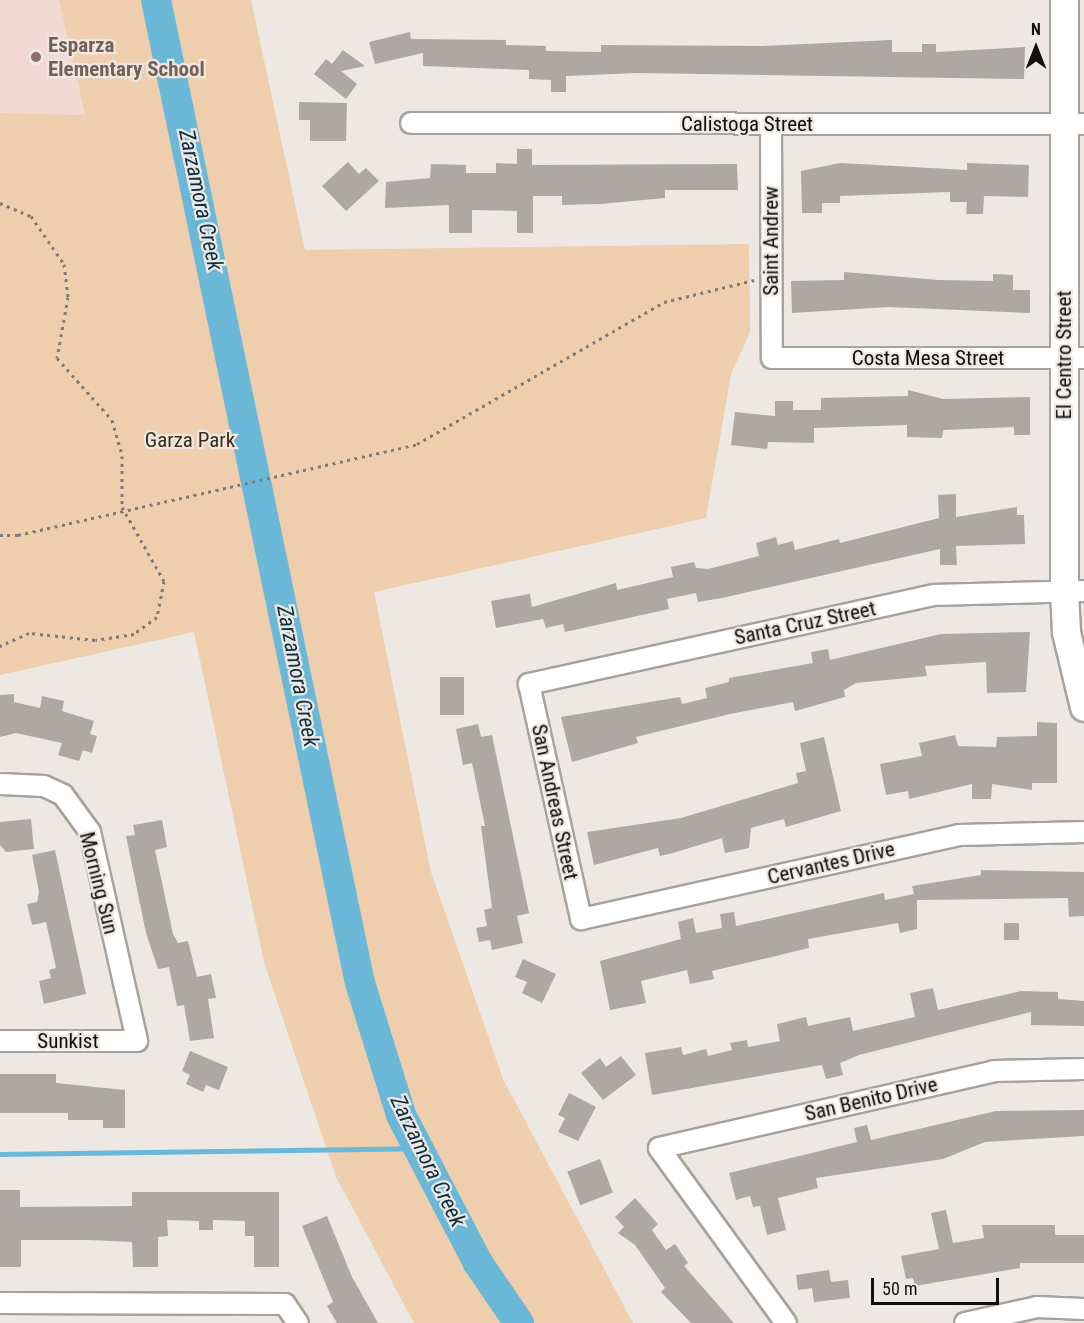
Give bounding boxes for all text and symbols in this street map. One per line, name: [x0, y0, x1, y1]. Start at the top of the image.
north arrow: [1006, 18, 1066, 78]
text: N: [1031, 20, 1041, 39]
place label: Esparza Elementary School: [48, 32, 205, 82]
marker: Esparza Elementary School: [29, 50, 43, 64]
street label: Calistoga Street: [681, 111, 813, 137]
water label: Zarzamora Creek: [173, 127, 229, 273]
street label: Saint Andrew: [758, 186, 784, 296]
street label: El Centro Street: [1051, 291, 1077, 419]
street label: Costa Mesa Street: [852, 345, 1004, 371]
park label: Garza Park: [145, 427, 235, 453]
street label: Santa Cruz Street: [732, 596, 878, 650]
water label: Zarzamora Creek: [271, 603, 325, 749]
street label: San Andreas Street: [526, 722, 584, 882]
street label: Morning Sun: [74, 829, 124, 937]
street label: Cervantes Drive: [765, 836, 897, 890]
street label: Sunkist: [37, 1028, 99, 1054]
street label: San Benito Drive: [802, 1071, 940, 1127]
water label: Zarzamora Creek: [385, 1091, 471, 1231]
scale bar: [874, 1266, 1002, 1304]
text: 50 m: [882, 1278, 917, 1299]

